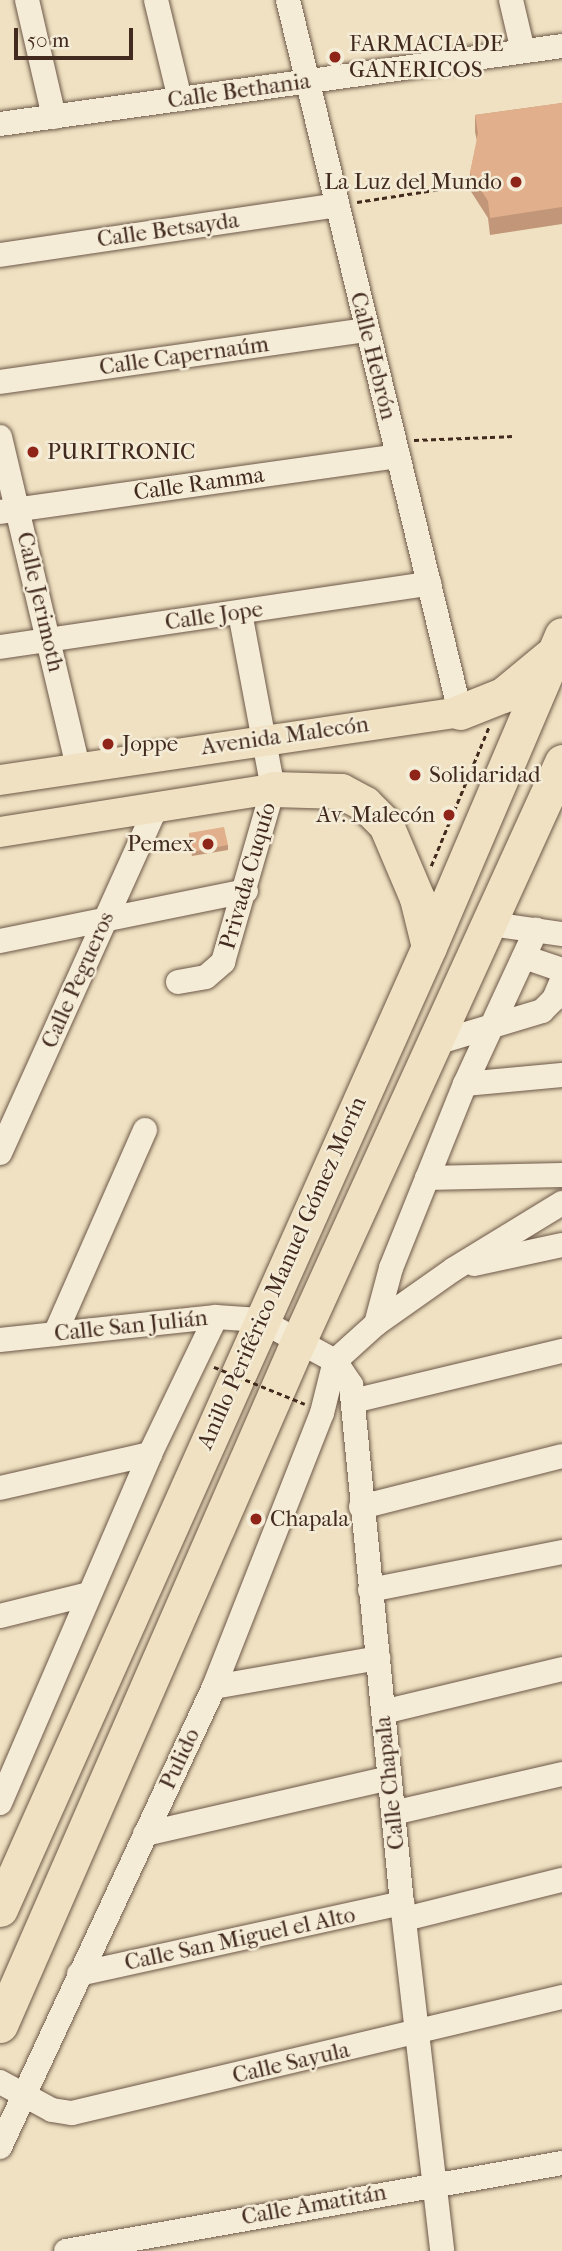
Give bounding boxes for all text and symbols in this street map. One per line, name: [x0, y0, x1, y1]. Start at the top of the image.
scale bar: [18, 14, 136, 58]
text: 50 m: [27, 28, 70, 52]
place label: FARMACIA DE GANERICOS: [349, 30, 504, 84]
marker: FARMACIA DE GANERICOS: [327, 49, 343, 65]
street label: Calle Bethania: [166, 67, 312, 115]
place label: La Luz del Mundo: [324, 168, 502, 196]
marker: La Luz del Mundo: [508, 174, 524, 190]
street label: Calle Betsayda: [95, 206, 241, 254]
street label: Calle Hebrón: [344, 289, 402, 423]
street label: Calle Capernaúm: [98, 330, 270, 382]
place label: PURITRONIC: [47, 438, 195, 466]
marker: PURITRONIC: [25, 444, 41, 460]
street label: Calle Ramma: [132, 461, 266, 507]
street label: Calle Jerimoth: [10, 529, 70, 675]
street label: Calle Jope: [163, 595, 265, 637]
street label: Avenida Malecón: [199, 711, 371, 761]
place label: Joppe: [122, 730, 178, 758]
marker: Joppe: [100, 736, 116, 752]
place label: Solidaridad: [429, 761, 541, 789]
marker: Solidaridad: [407, 767, 423, 783]
street label: Privada Cuquío: [214, 799, 282, 953]
place label: Av. Malecón: [316, 801, 435, 829]
marker: Av. Malecón: [441, 807, 457, 823]
place label: Pemex: [127, 830, 194, 858]
marker: Pemex: [200, 836, 216, 852]
street label: Calle Pegueros: [36, 907, 120, 1053]
street label: Anillo Periférico Manuel Gómez Morín: [191, 1092, 373, 1454]
street label: Calle San Julián: [53, 1304, 209, 1348]
place label: Chapala: [270, 1505, 349, 1533]
marker: Chapala: [248, 1511, 264, 1527]
street label: Calle Chapala: [369, 1715, 411, 1851]
street label: Pulido: [154, 1724, 206, 1794]
street label: Calle San Miguel el Alto: [122, 1901, 358, 1977]
street label: Calle Sayula: [230, 2036, 352, 2090]
street label: Calle Amatitán: [239, 2179, 389, 2231]

